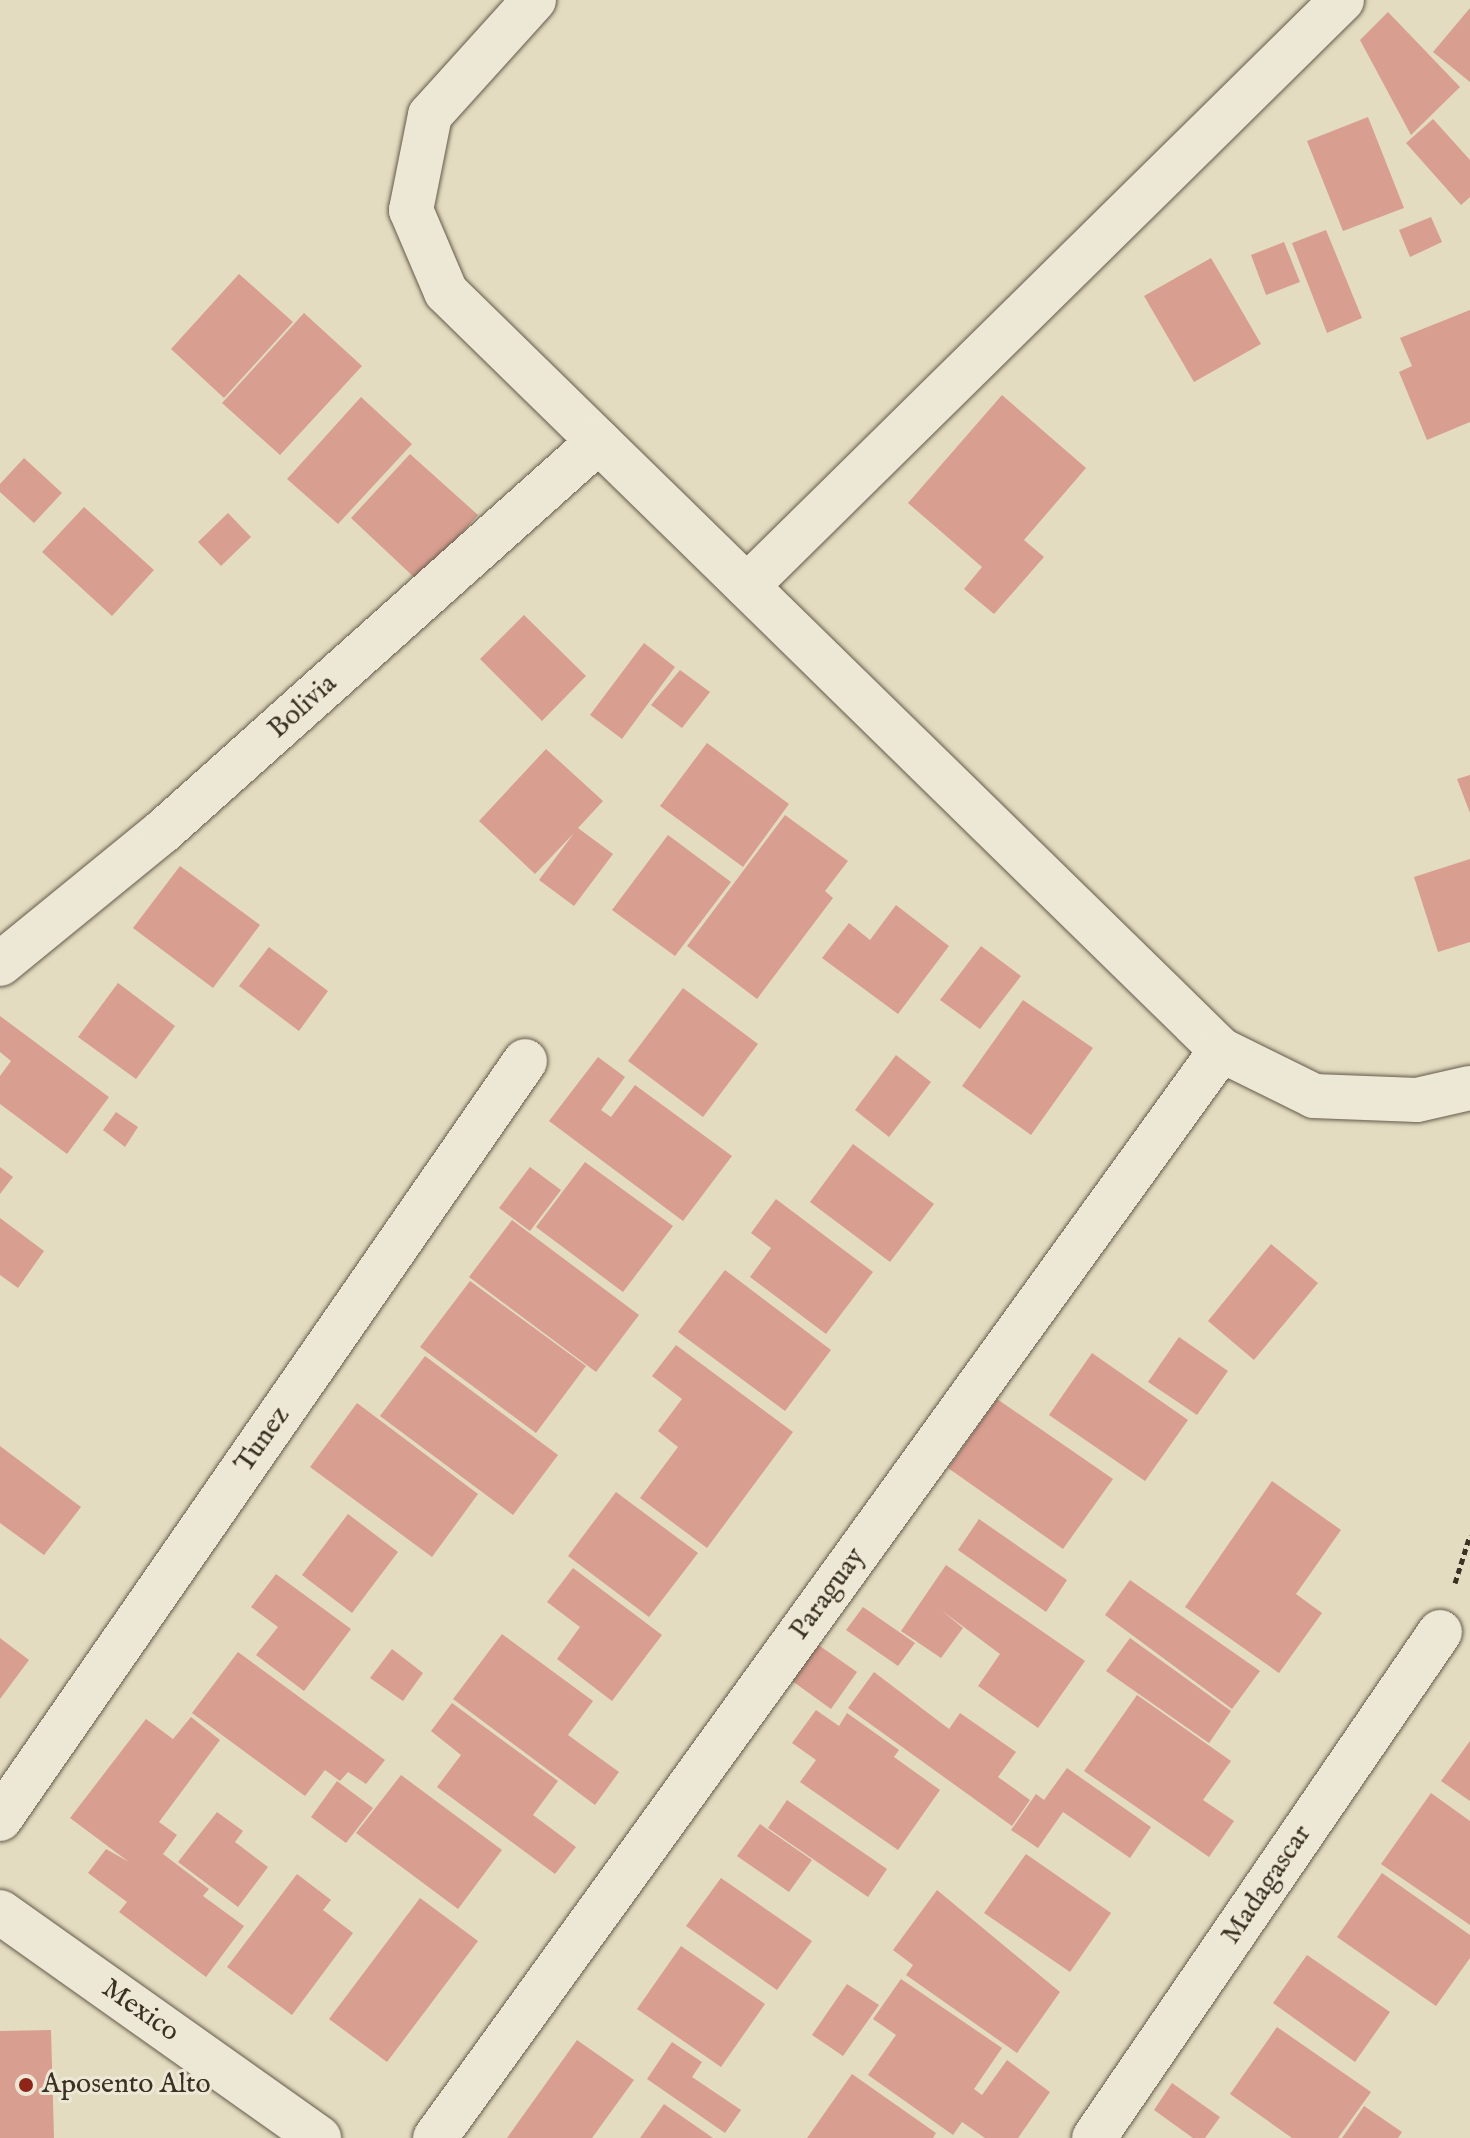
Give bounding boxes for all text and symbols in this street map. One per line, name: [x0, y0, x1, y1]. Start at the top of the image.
street label: Bolivia: [262, 668, 344, 746]
street label: Tunez: [228, 1400, 298, 1480]
street label: Paraguay: [783, 1541, 873, 1647]
street label: Madagascar: [1215, 1819, 1319, 1951]
street label: Mexico: [95, 1972, 185, 2050]
place label: Aposento Alto: [42, 2068, 211, 2102]
marker: Aposento Alto: [17, 2076, 35, 2094]

